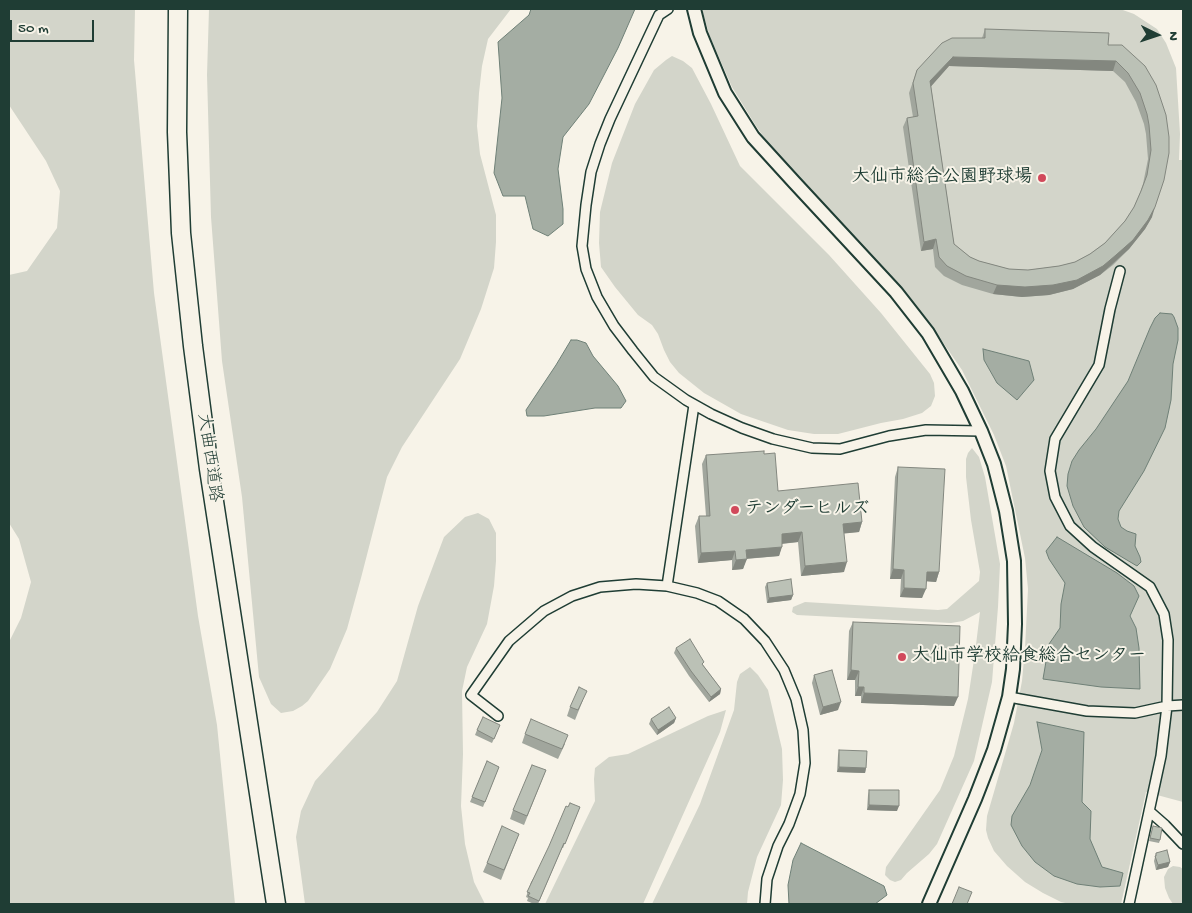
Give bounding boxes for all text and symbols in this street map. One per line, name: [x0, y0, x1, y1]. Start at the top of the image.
scale bar: [12, 10, 96, 42]
north arrow: [1132, 10, 1182, 60]
text: 50 m: [18, 20, 49, 38]
text: N: [1164, 31, 1181, 41]
place label: 大仙市総合公園野球場: [852, 167, 1032, 189]
marker: 大仙市総合公園野球場: [1036, 172, 1048, 184]
street label: 大曲西道路: [191, 412, 225, 504]
place label: テンダーヒルズ: [745, 499, 869, 521]
marker: テンダーヒルズ: [729, 504, 741, 516]
place label: 大仙市学校給食総合センター: [912, 646, 1146, 668]
marker: 大仙市学校給食総合センター: [896, 651, 908, 663]

